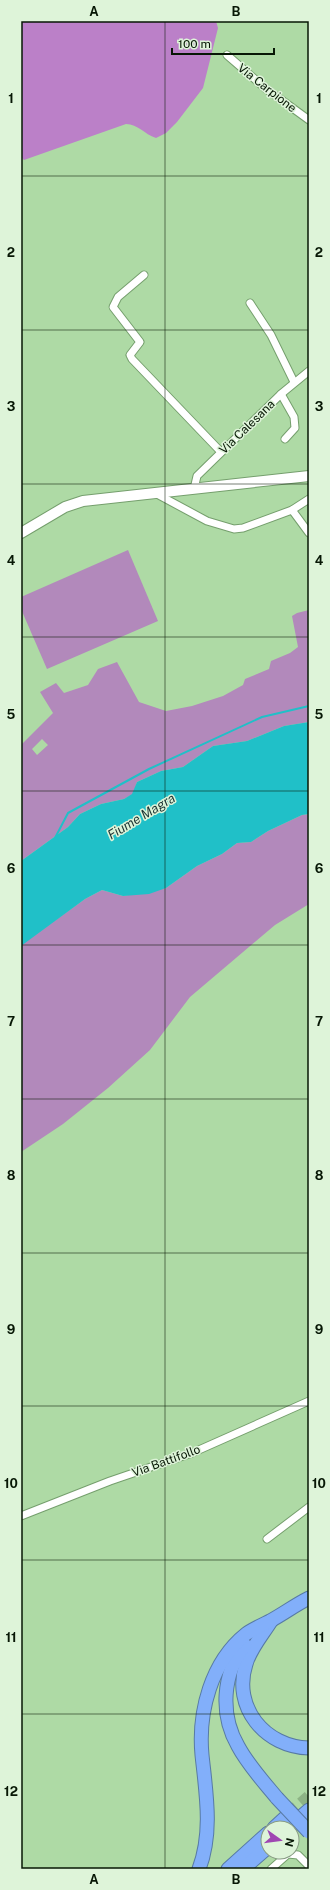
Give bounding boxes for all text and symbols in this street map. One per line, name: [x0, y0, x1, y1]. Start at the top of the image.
text: A: [89, 4, 99, 19]
text: B: [232, 4, 241, 19]
scale bar: [172, 30, 274, 56]
text: 100 m: [178, 37, 211, 51]
street label: Via Carpione: [235, 61, 299, 115]
text: 1: [8, 91, 14, 106]
text: 1: [316, 91, 322, 106]
text: 2: [7, 245, 15, 260]
text: 2: [315, 245, 323, 260]
street label: Via Calesana: [216, 397, 278, 457]
text: 3: [7, 399, 16, 414]
text: 3: [315, 399, 324, 414]
text: 4: [7, 553, 16, 568]
text: 4: [315, 553, 324, 568]
text: 5: [7, 707, 16, 722]
text: 5: [315, 707, 324, 722]
water label: Fiume Magra: [105, 790, 178, 843]
text: 6: [7, 861, 16, 876]
text: 6: [315, 861, 324, 876]
text: 7: [7, 1014, 15, 1029]
text: 7: [315, 1014, 323, 1029]
text: 8: [7, 1168, 16, 1183]
text: 8: [315, 1168, 324, 1183]
text: 9: [7, 1322, 15, 1337]
text: 9: [315, 1322, 323, 1337]
street label: Via Battifollo: [130, 1442, 202, 1480]
text: 10: [4, 1476, 18, 1491]
text: 10: [312, 1476, 326, 1491]
text: 11: [5, 1630, 17, 1645]
text: 11: [313, 1630, 325, 1645]
text: 12: [4, 1784, 18, 1799]
text: 12: [312, 1784, 326, 1799]
north arrow: [260, 1820, 300, 1860]
text: N: [283, 1837, 297, 1848]
text: A: [89, 1872, 99, 1887]
text: B: [232, 1872, 241, 1887]

